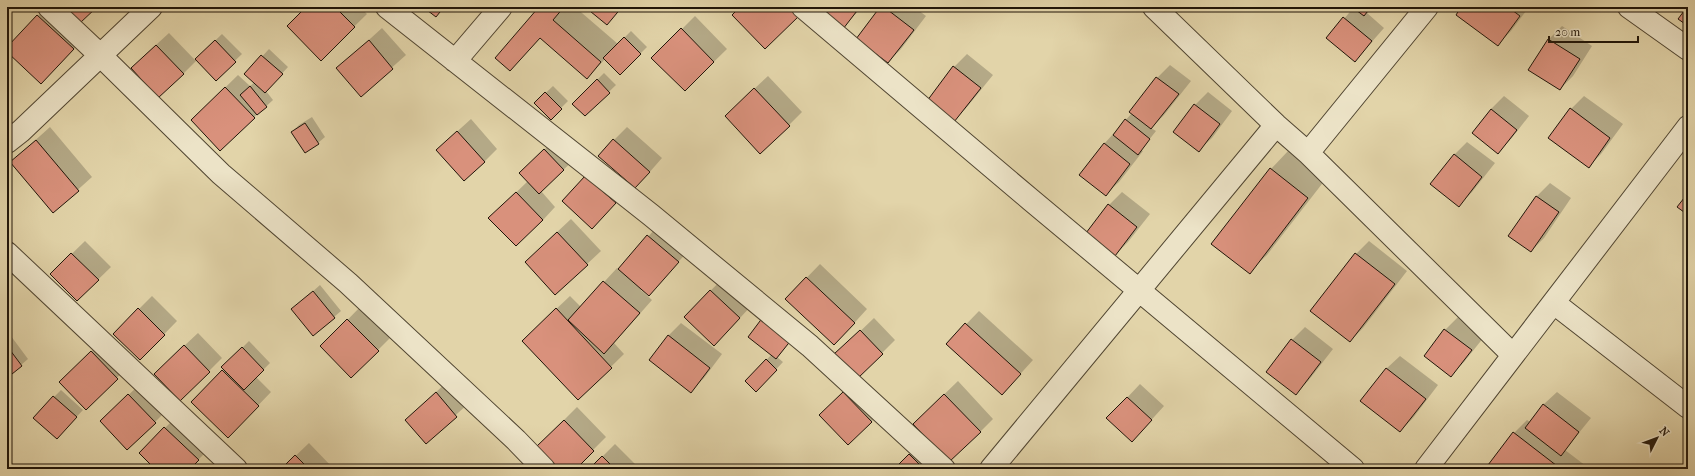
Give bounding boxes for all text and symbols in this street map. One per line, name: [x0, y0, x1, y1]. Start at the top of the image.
scale bar: [1549, 18, 1638, 44]
text: 20 m: [1555, 25, 1580, 39]
north arrow: [1637, 418, 1677, 458]
text: N: [1656, 424, 1672, 440]

